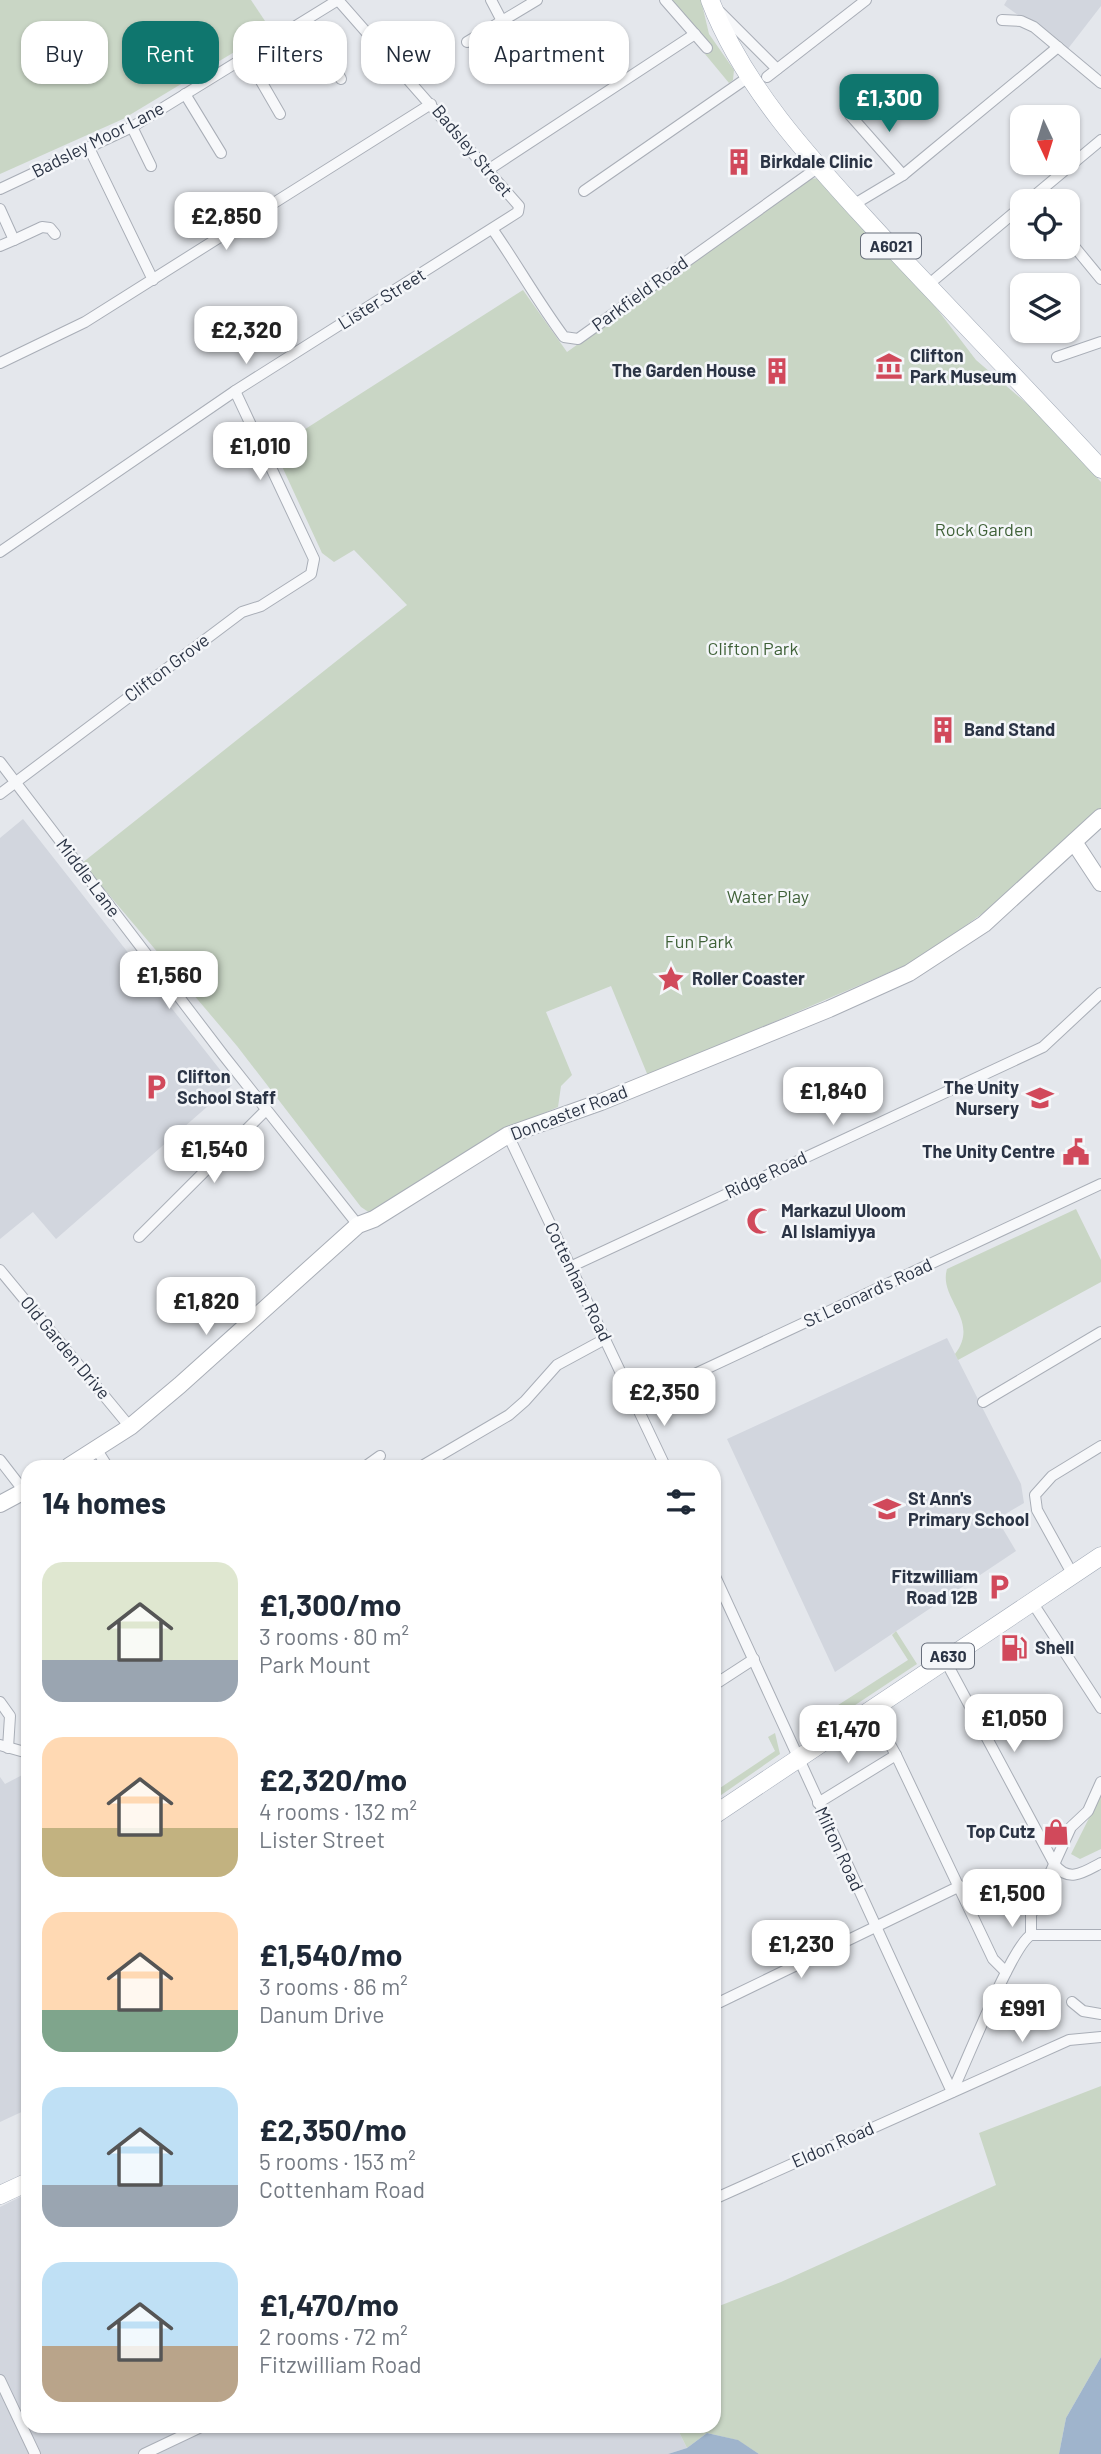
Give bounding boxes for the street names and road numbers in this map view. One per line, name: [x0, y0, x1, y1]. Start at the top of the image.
street label: Badsley Moor Lane: [28, 96, 167, 182]
street label: Badsley Street: [428, 100, 518, 201]
road number: A6021: [861, 234, 921, 258]
street label: Parkfield Road: [587, 251, 692, 335]
street label: Lister Street: [334, 263, 429, 334]
street label: Clifton Grove: [120, 628, 213, 706]
street label: Middle Lane: [52, 834, 126, 921]
street label: Doncaster Road: [507, 1080, 630, 1144]
street label: Ridge Road: [721, 1146, 810, 1203]
street label: Cottenham Road: [541, 1218, 617, 1345]
street label: St Leonard's Road: [800, 1253, 935, 1332]
street label: Old Garden Drive: [16, 1291, 115, 1404]
road number: A630: [922, 1644, 974, 1668]
street label: Milton Road: [811, 1803, 869, 1894]
street label: Eldon Road: [788, 2116, 877, 2172]

